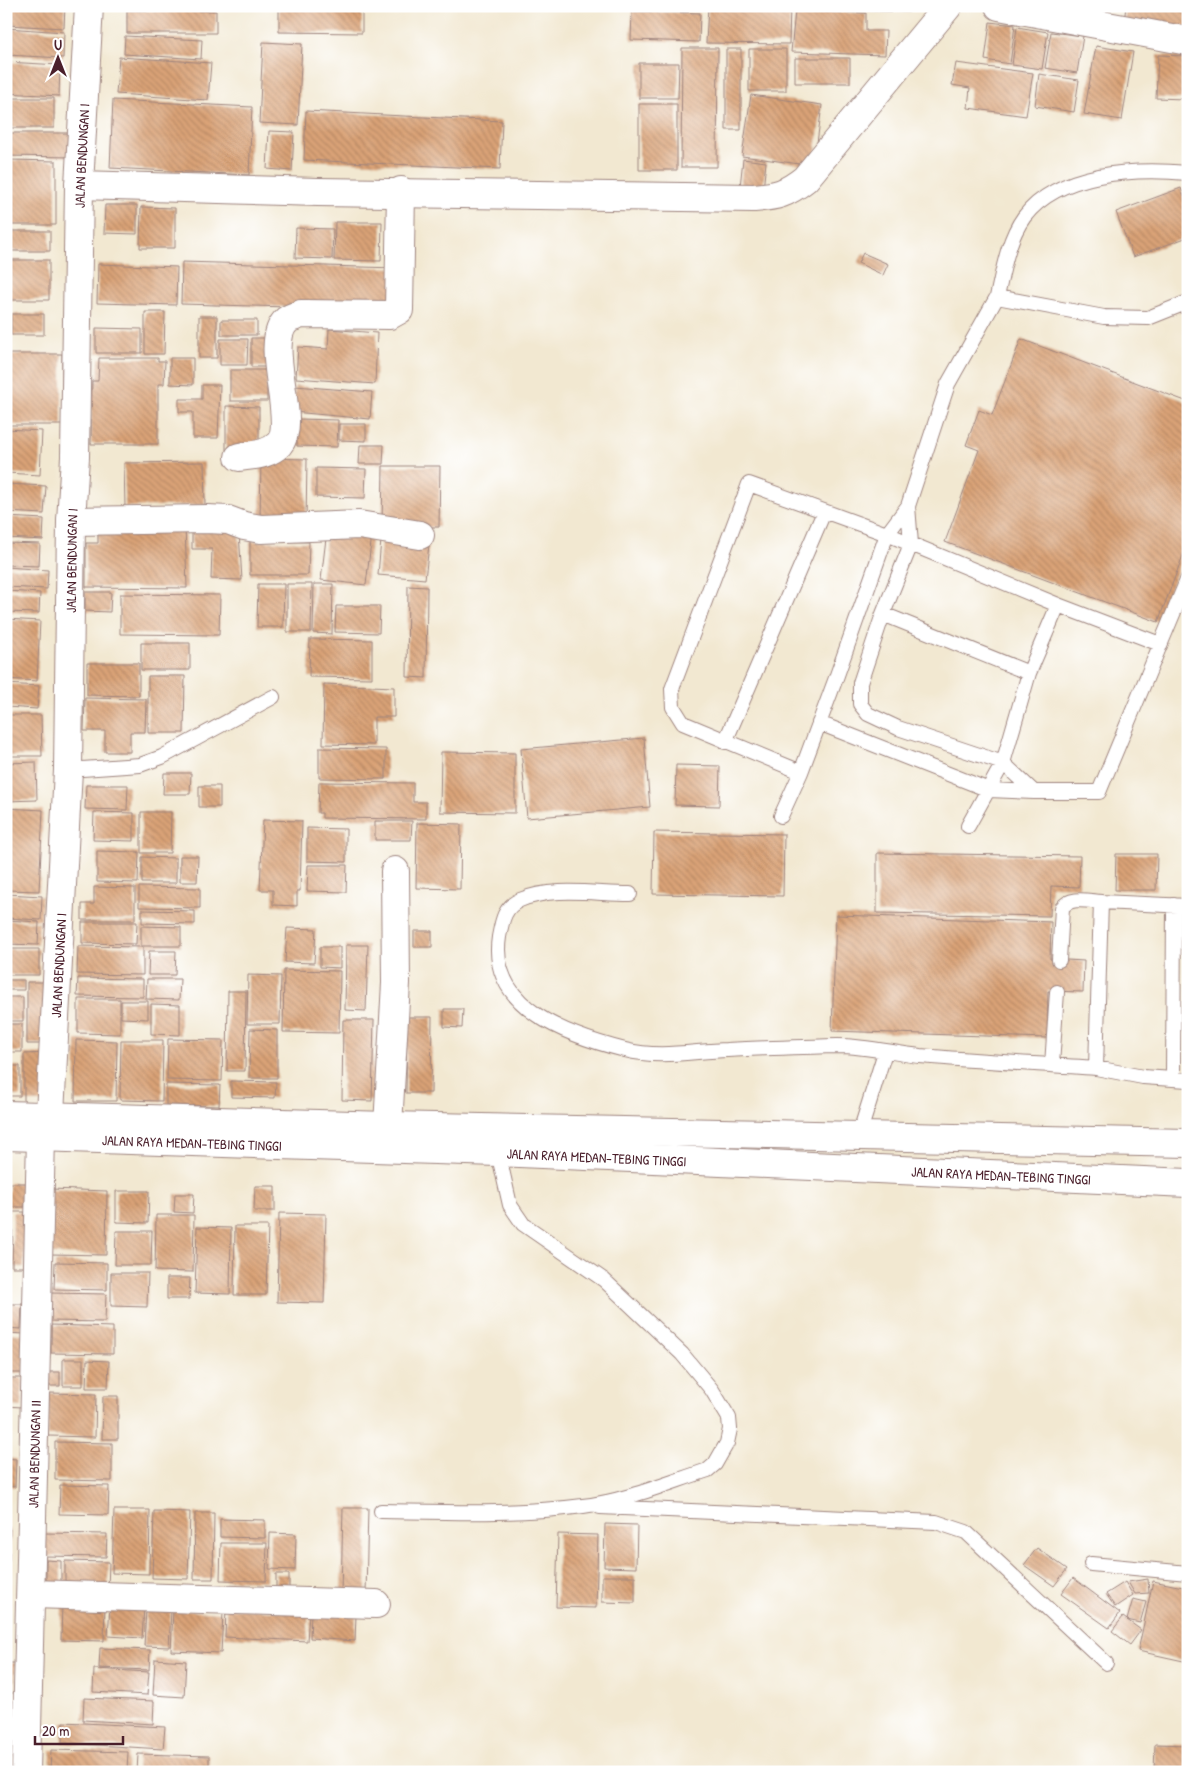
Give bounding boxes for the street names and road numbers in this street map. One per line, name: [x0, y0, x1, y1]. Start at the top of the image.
street label: JALAN BENDUNGAN I: [69, 103, 93, 208]
street label: JALAN BENDUNGAN I: [60, 507, 81, 613]
street label: JALAN BENDUNGAN I: [46, 912, 70, 1018]
street label: JALAN RAYA MEDAN-TEBING TINGGI: [102, 1130, 282, 1154]
street label: JALAN RAYA MEDAN-TEBING TINGGI: [506, 1143, 687, 1170]
street label: JALAN RAYA MEDAN-TEBING TINGGI: [911, 1161, 1092, 1188]
street label: JALAN BENDUNGAN II: [23, 1400, 44, 1508]

